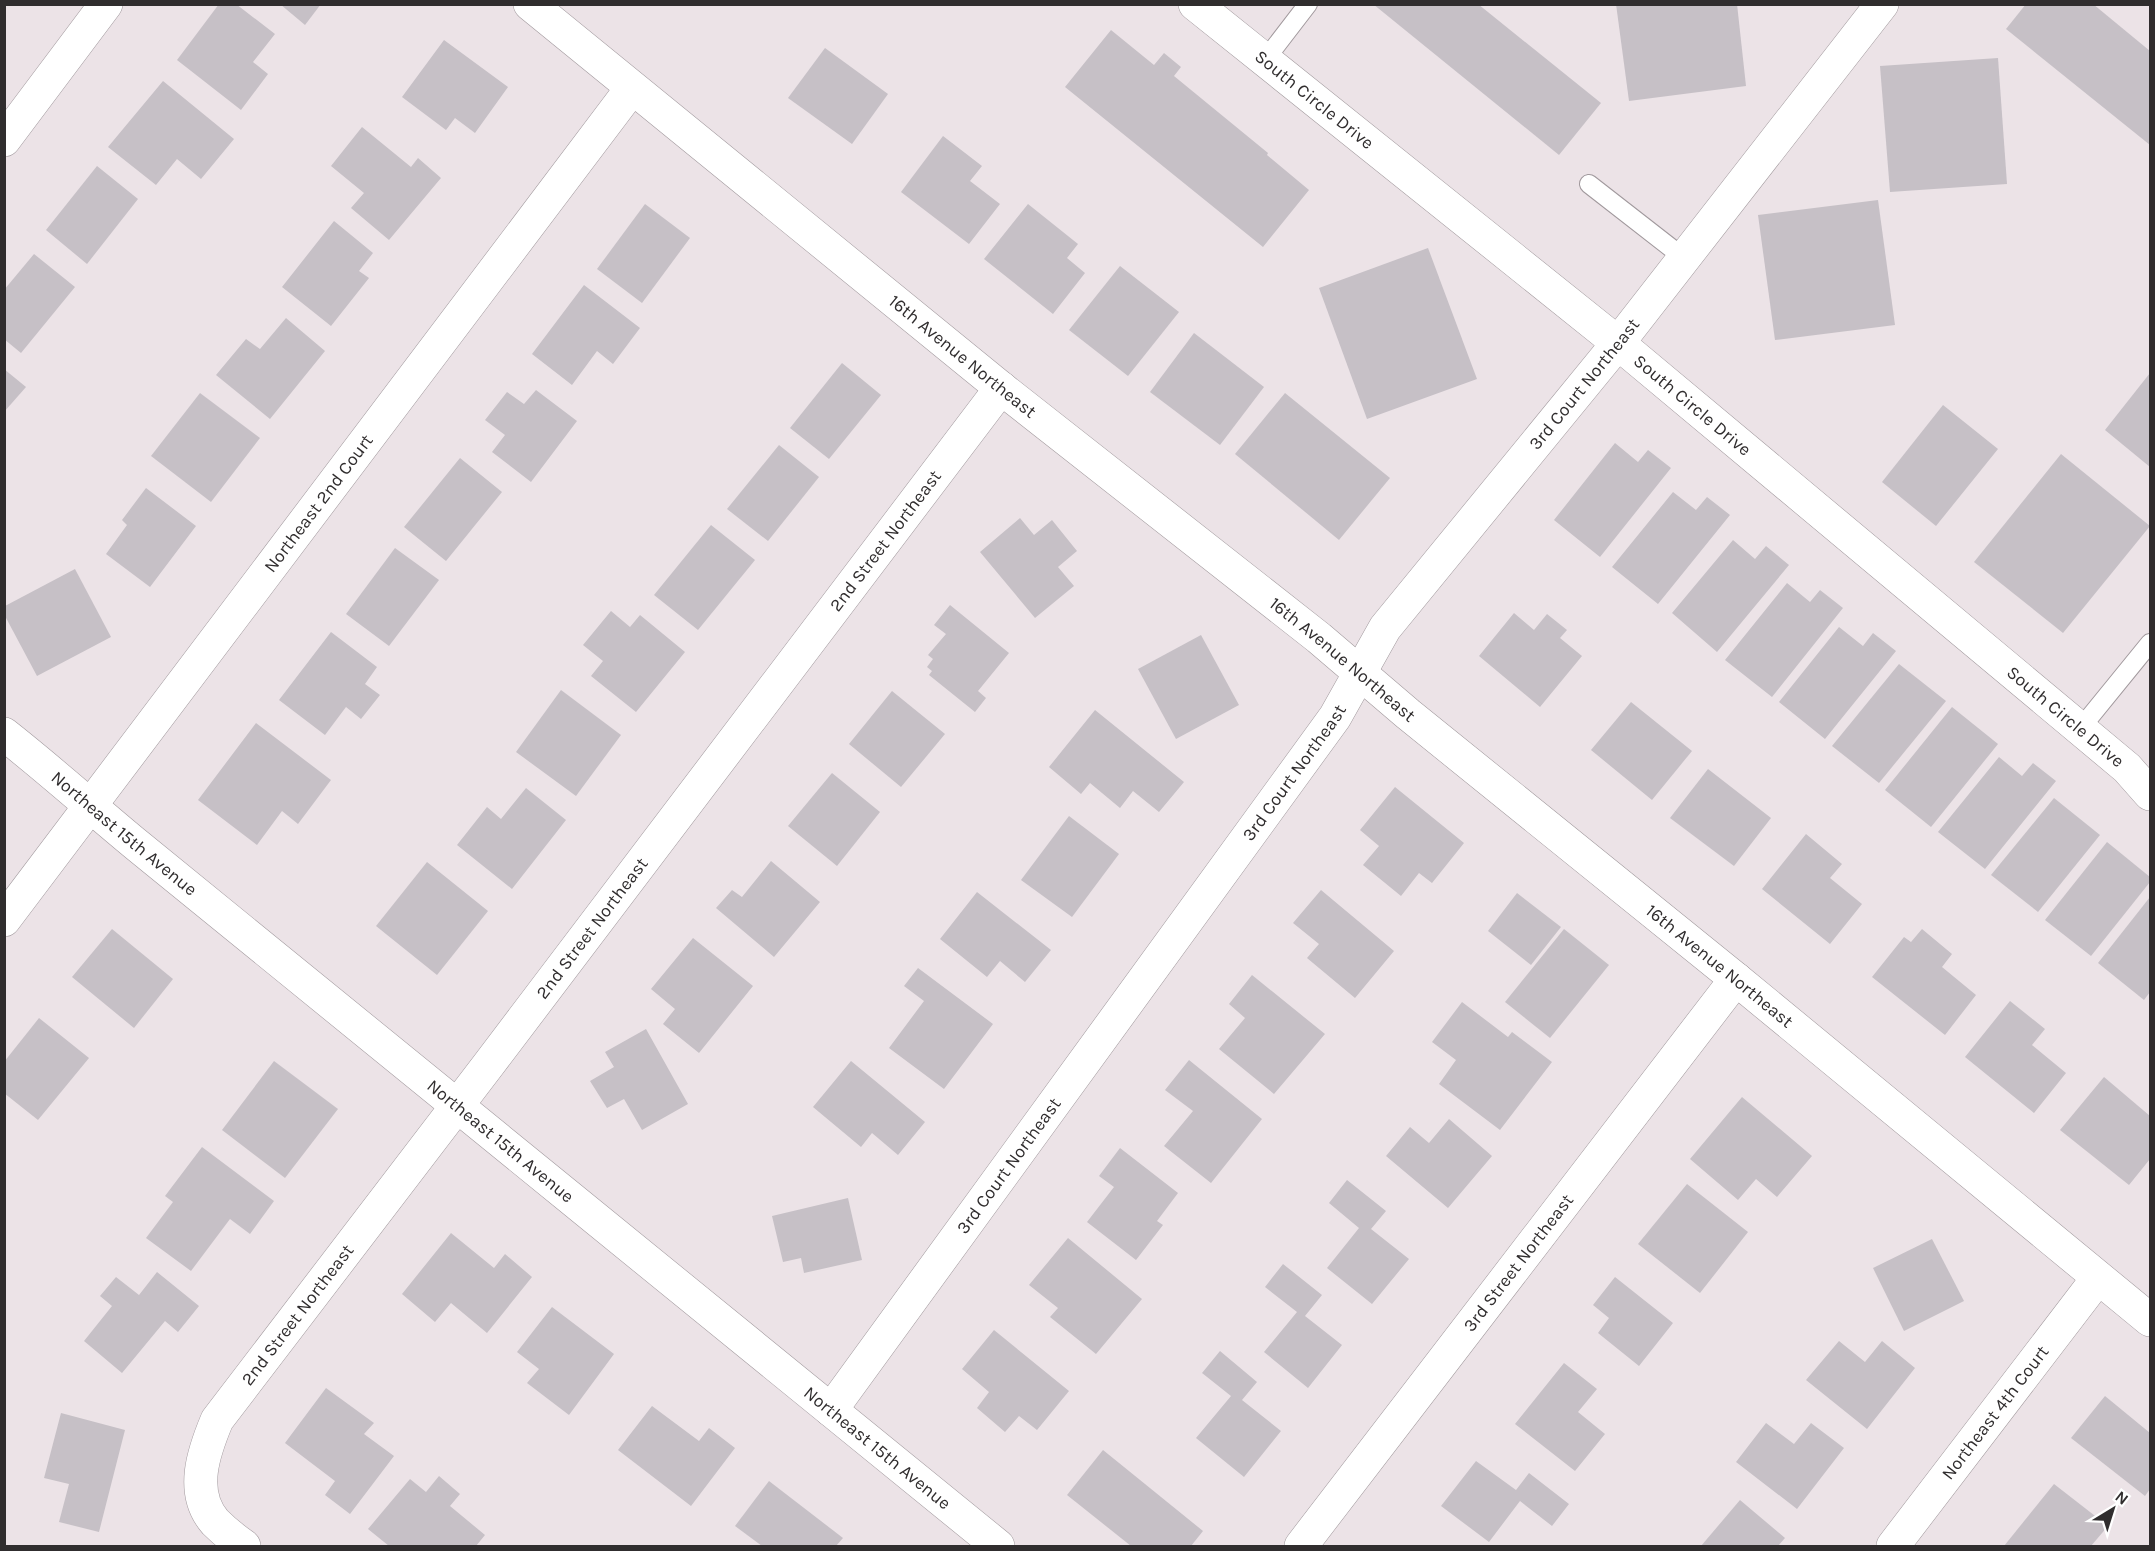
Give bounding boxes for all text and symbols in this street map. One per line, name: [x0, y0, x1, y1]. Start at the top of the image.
street label: South Circle Drive: [1250, 45, 1378, 154]
street label: 16th Avenue Northeast: [884, 290, 1041, 423]
street label: 3rd Court Northeast: [1524, 314, 1644, 454]
street label: South Circle Drive: [1629, 350, 1756, 461]
street label: Northeast 2nd Court: [259, 430, 378, 577]
street label: 2nd Street Northeast: [825, 465, 946, 616]
street label: 16th Avenue Northeast: [1265, 592, 1420, 727]
street label: South Circle Drive: [2002, 661, 2129, 772]
street label: 3rd Court Northeast: [1238, 700, 1351, 845]
street label: Northeast 15th Avenue: [47, 766, 202, 901]
street label: 2nd Street Northeast: [531, 853, 653, 1003]
street label: 16th Avenue Northeast: [1641, 900, 1798, 1033]
street label: Northeast 15th Avenue: [422, 1075, 579, 1207]
street label: 3rd Court Northeast: [952, 1093, 1066, 1238]
street label: 3rd Street Northeast: [1459, 1189, 1578, 1336]
street label: 2nd Street Northeast: [237, 1240, 358, 1390]
street label: Northeast 4th Court: [1937, 1341, 2053, 1484]
street label: Northeast 15th Avenue: [799, 1382, 955, 1514]
north arrow: [2083, 1479, 2143, 1539]
text: N: [2112, 1487, 2132, 1509]

